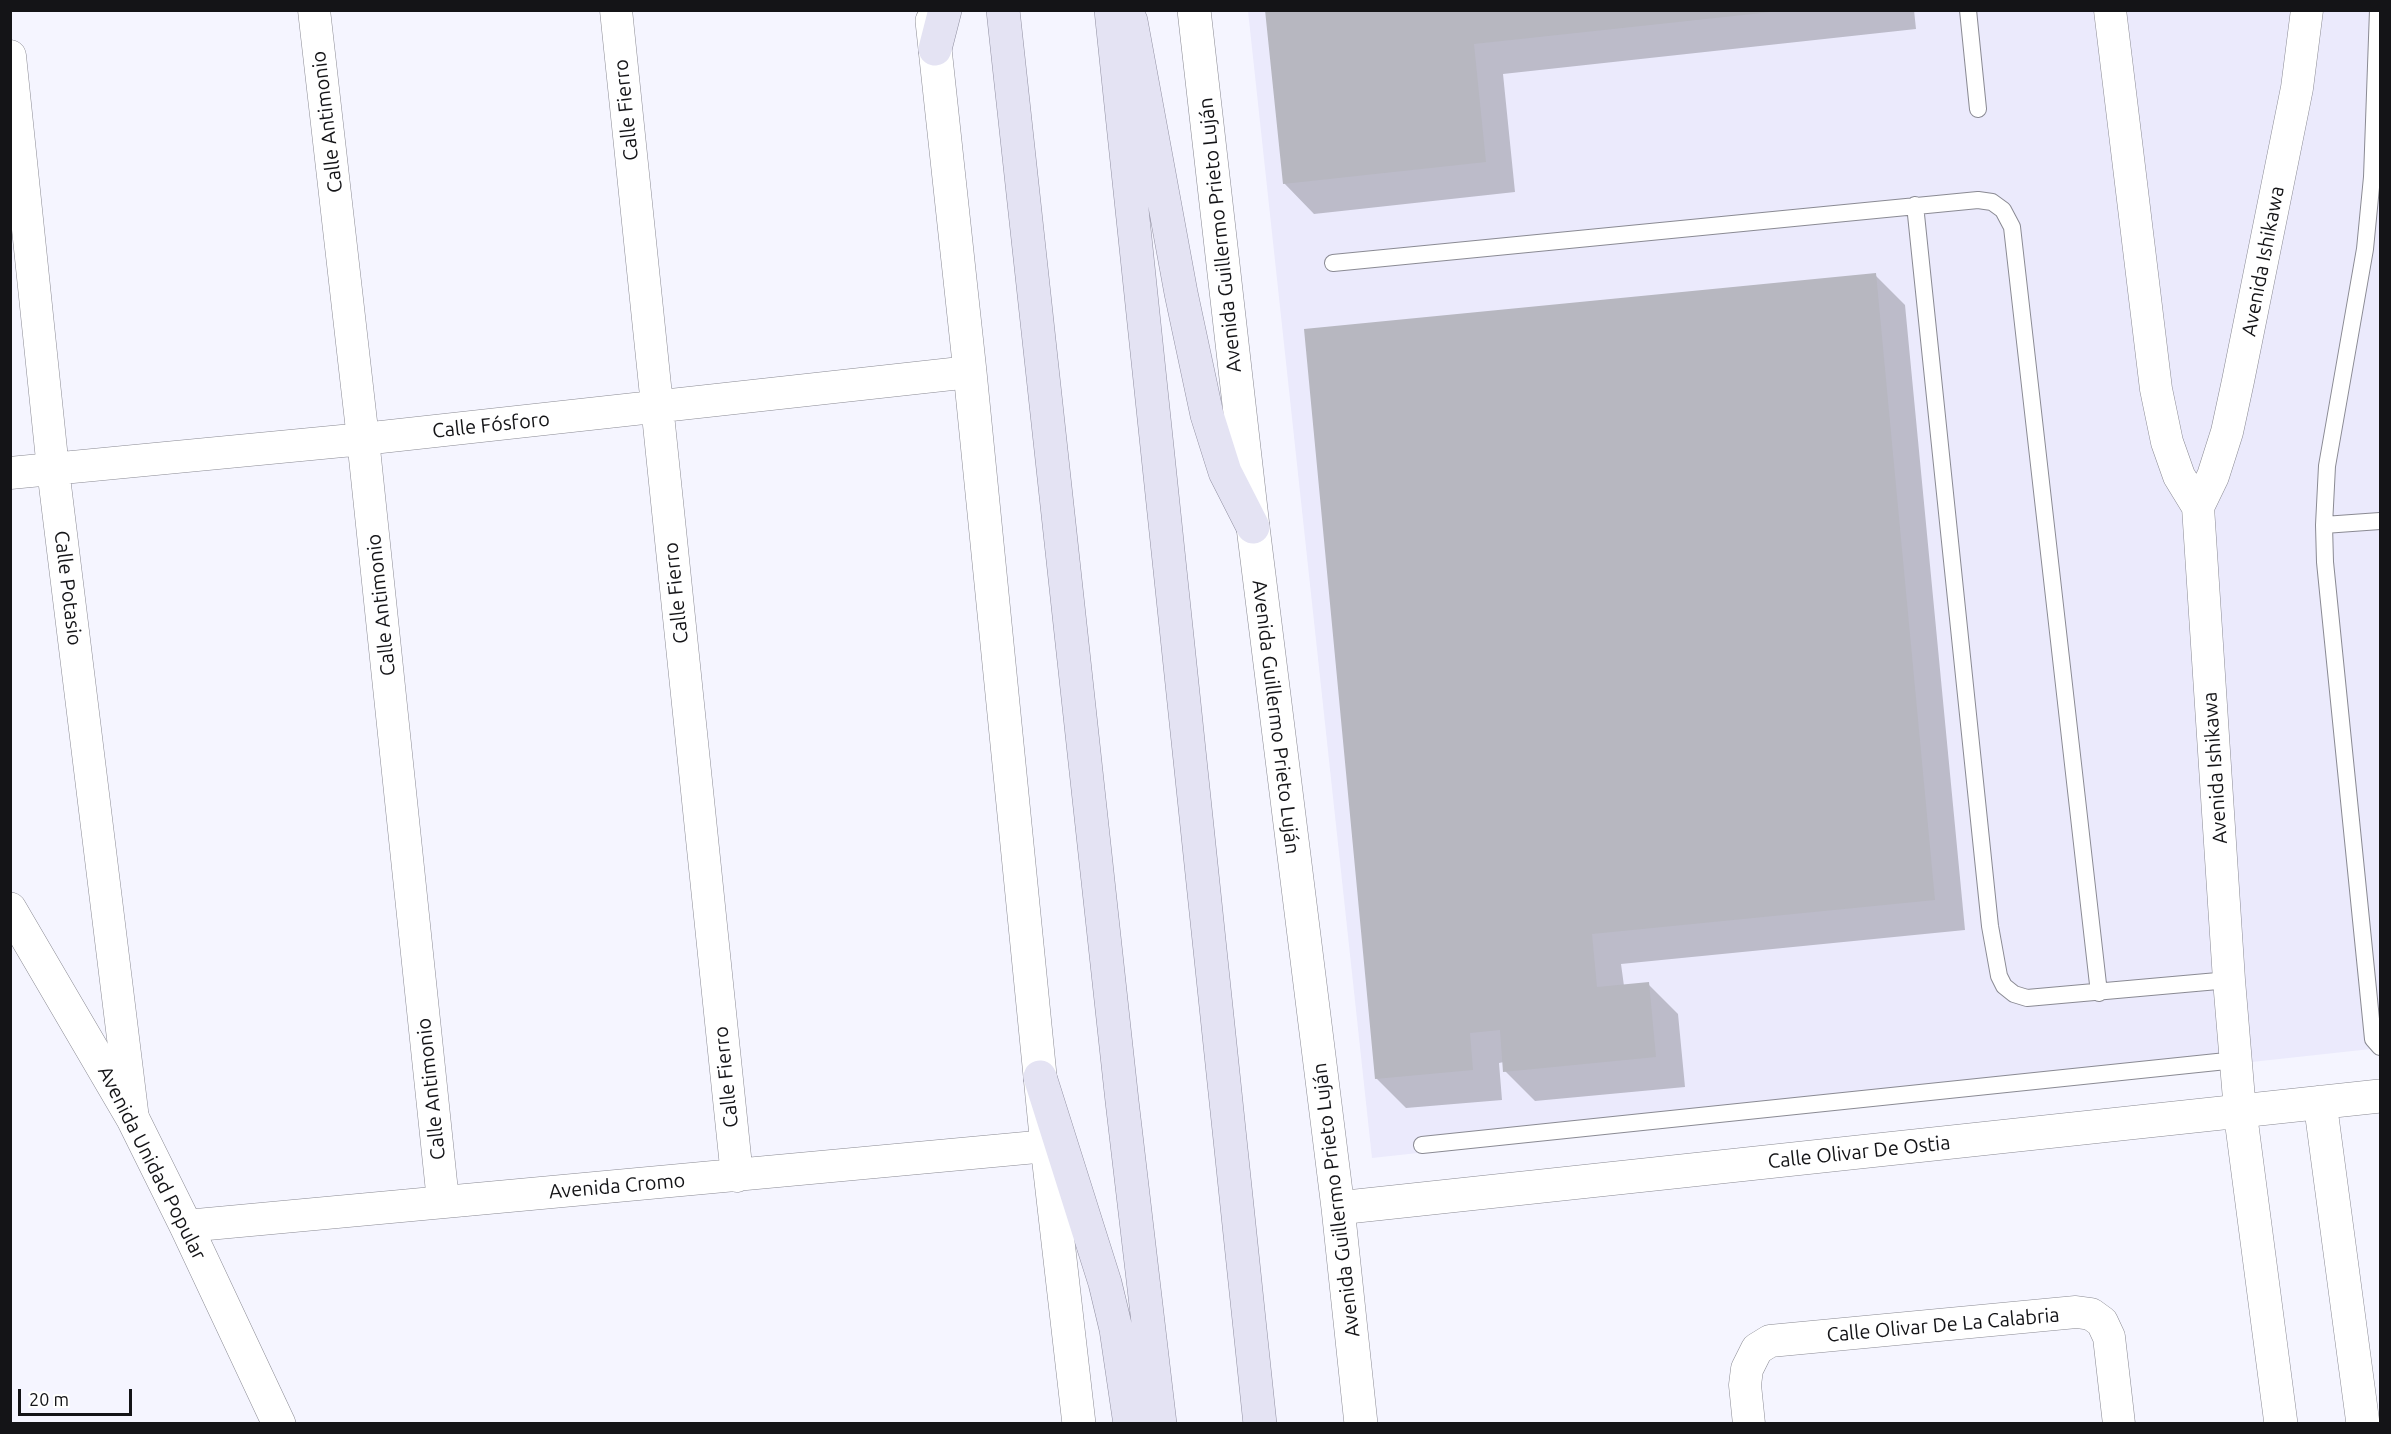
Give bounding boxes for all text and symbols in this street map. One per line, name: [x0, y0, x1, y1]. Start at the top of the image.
street label: Calle Antimonio: [306, 50, 348, 194]
street label: Calle Fierro: [609, 58, 643, 162]
street label: Avenida Guillermo Prieto Luján: [1194, 96, 1246, 374]
street label: Avenida Ishikawa: [2237, 184, 2289, 338]
street label: Calle Fósforo: [431, 407, 551, 443]
street label: Calle Potasio: [49, 529, 87, 647]
street label: Calle Antimonio: [362, 533, 400, 677]
street label: Calle Fierro: [659, 541, 693, 645]
street label: Avenida Guillermo Prieto Luján: [1247, 578, 1305, 856]
street label: Avenida Ishikawa: [2198, 691, 2232, 845]
street label: Calle Antimonio: [412, 1017, 450, 1161]
street label: Calle Fierro: [709, 1025, 743, 1129]
street label: Avenida Guillermo Prieto Luján: [1307, 1061, 1365, 1339]
street label: Avenida Unidad Popular: [93, 1062, 211, 1264]
street label: Calle Olivar De Ostia: [1767, 1130, 1951, 1174]
street label: Avenida Cromo: [548, 1168, 686, 1204]
street label: Calle Olivar De La Calabria: [1826, 1303, 2060, 1347]
scale bar: [21, 1377, 135, 1415]
text: 20 m: [29, 1389, 69, 1409]

